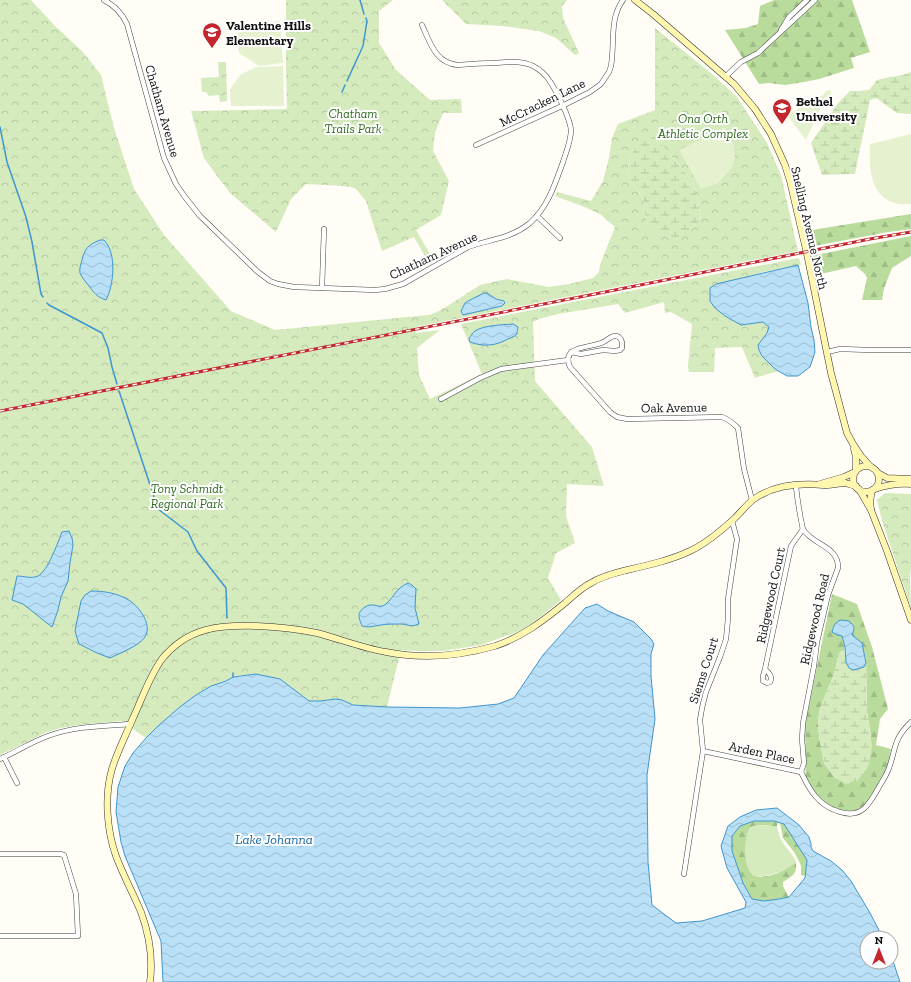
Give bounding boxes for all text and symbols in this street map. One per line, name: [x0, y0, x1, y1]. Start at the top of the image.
place label: Valentine Hills Elementary: [226, 18, 311, 48]
school or university icon: Valentine Hills Elementary: [201, 21, 223, 49]
street label: Chatham Avenue: [142, 63, 183, 159]
street label: McCracken Lane: [497, 75, 587, 130]
place label: Bethel University: [796, 94, 857, 124]
school or university icon: Bethel University: [771, 97, 793, 125]
park label: Chatham Trails Park: [324, 106, 382, 136]
park label: Ona Orth Athletic Complex: [657, 111, 748, 141]
street label: Snelling Avenue North: [788, 165, 831, 292]
street label: Chatham Avenue: [387, 229, 480, 282]
street label: Oak Avenue: [641, 399, 707, 416]
park label: Tony Schmidt Regional Park: [151, 481, 224, 511]
street label: Ridgewood Court: [753, 546, 788, 645]
street label: Ridgewood Road: [797, 572, 832, 666]
street label: Siems Court: [686, 635, 721, 705]
street label: Arden Place: [728, 738, 796, 767]
water label: Lake Johanna: [235, 831, 313, 848]
north arrow: [859, 930, 899, 970]
text: N: [875, 934, 884, 947]

